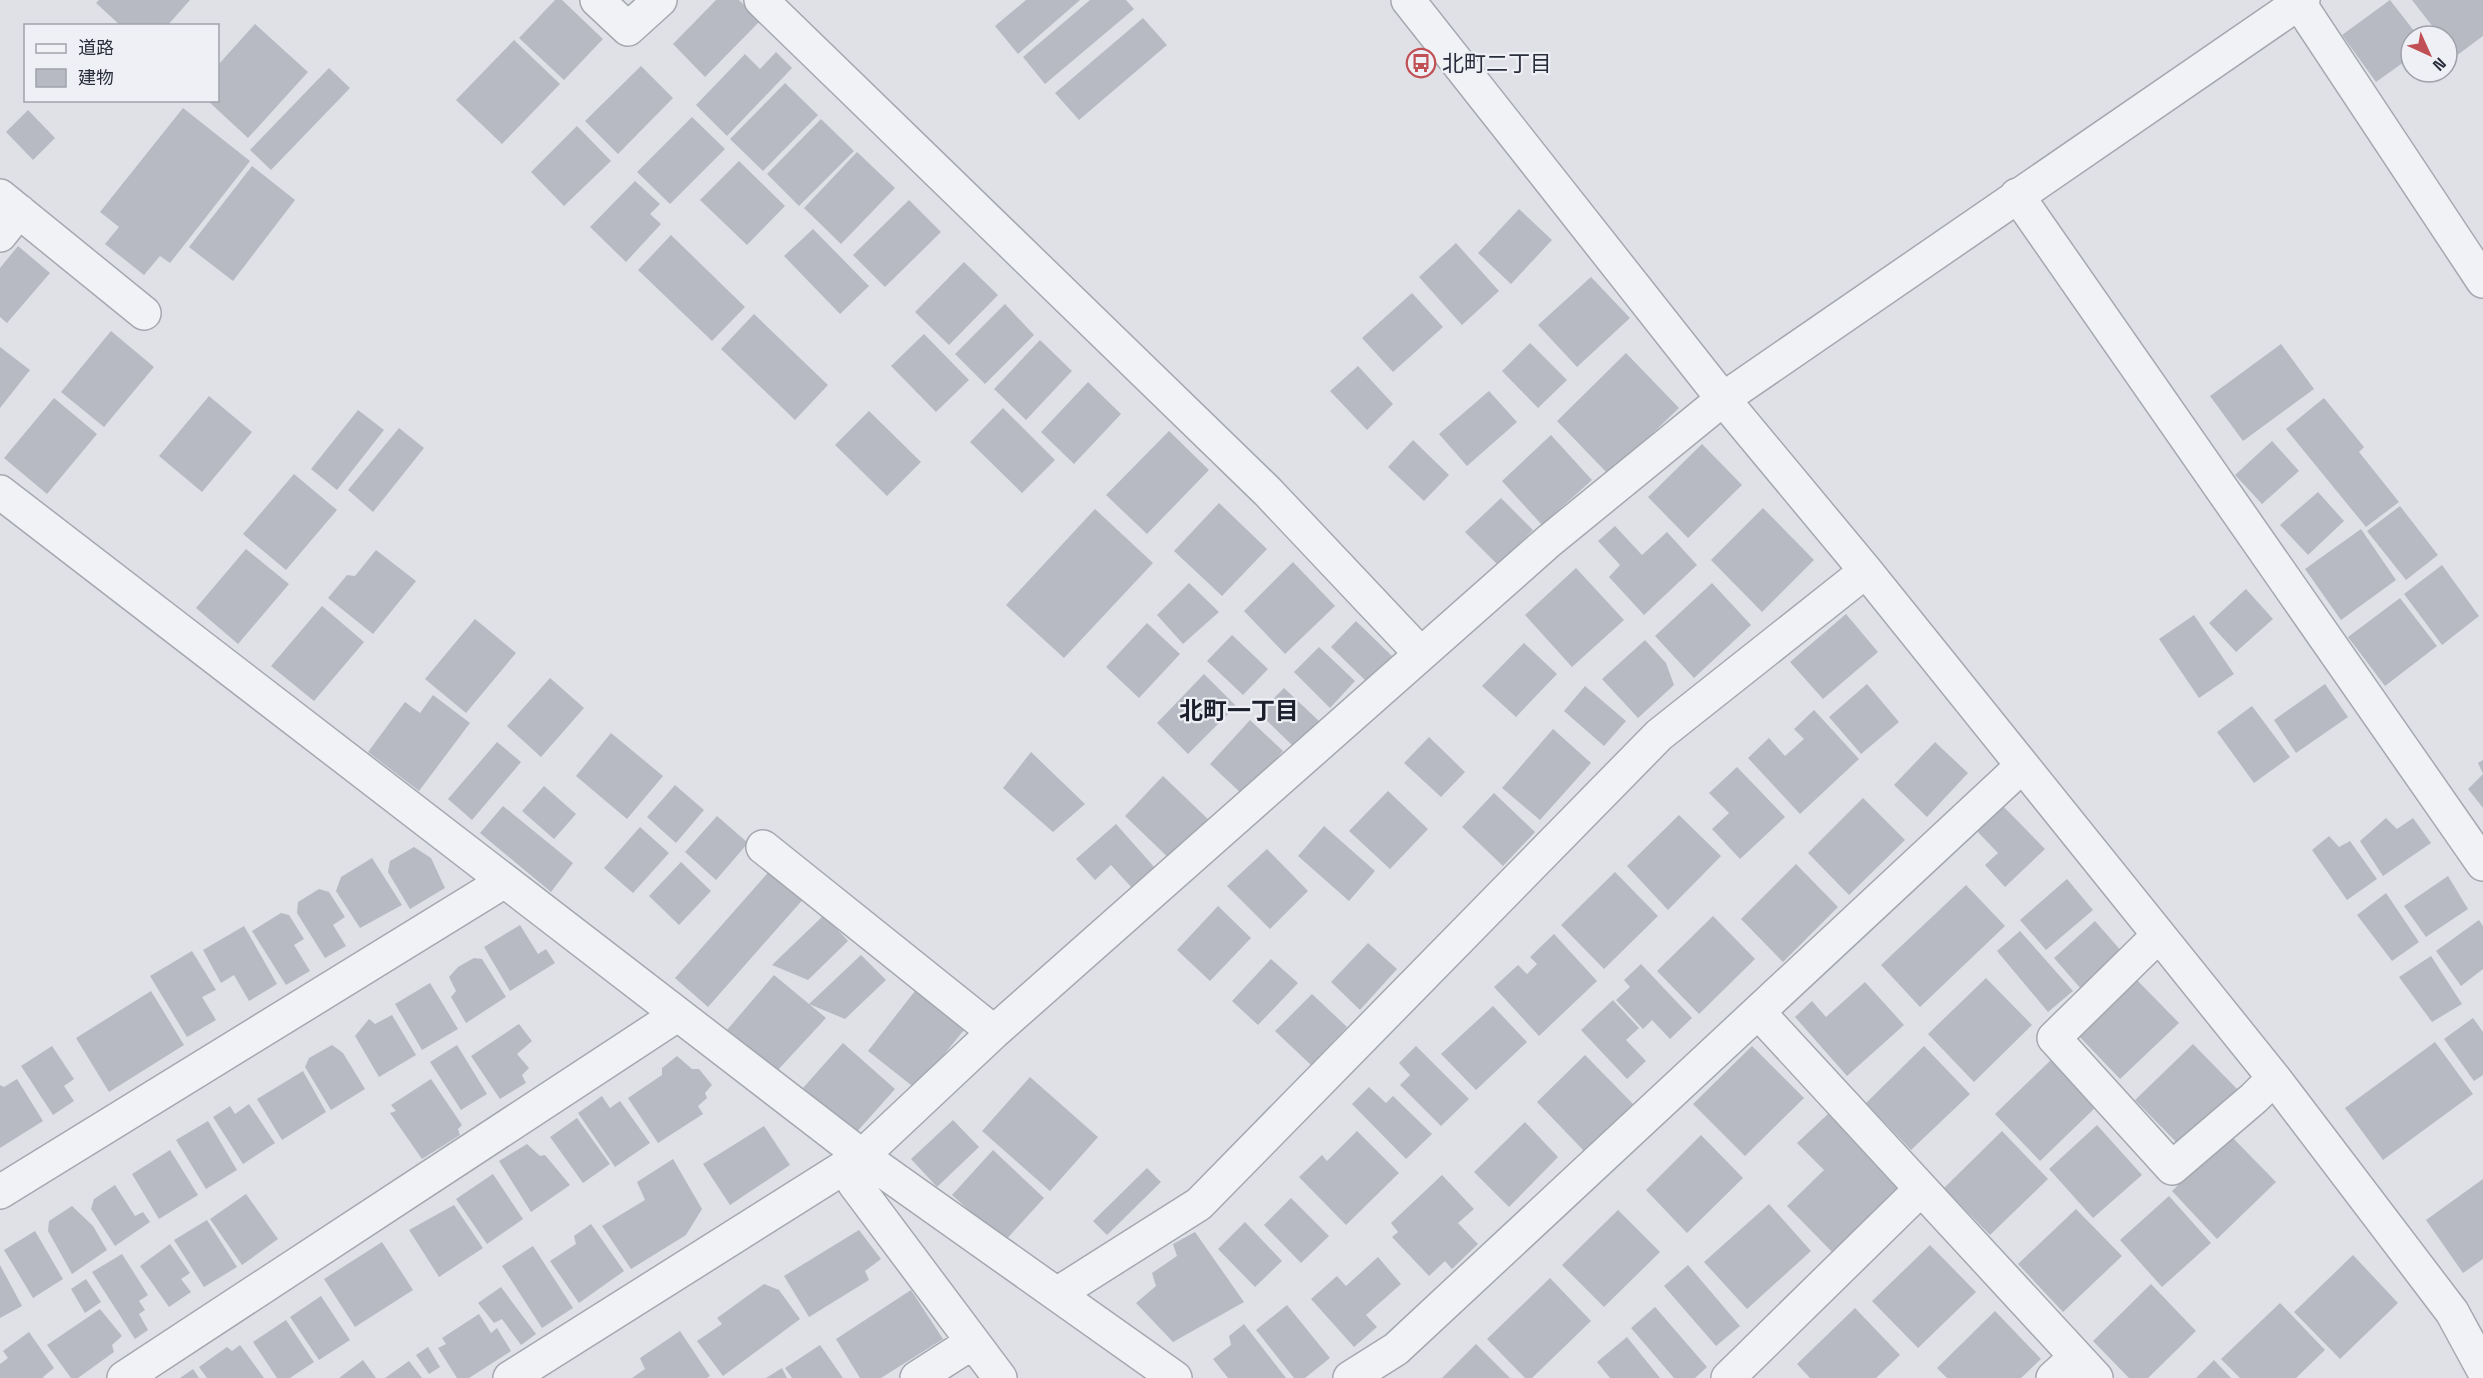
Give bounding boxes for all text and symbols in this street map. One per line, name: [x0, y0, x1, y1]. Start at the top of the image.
legend: [24, 24, 219, 102]
north arrow: [2399, 24, 2459, 84]
text: 道路: [78, 36, 114, 59]
bus stop icon: 北町二丁目: [1405, 47, 1437, 79]
place label: 北町二丁目: [1442, 49, 1552, 77]
text: N: [2428, 53, 2450, 75]
text: 建物: [78, 66, 114, 89]
district label: 北町一丁目: [1179, 695, 1299, 726]

